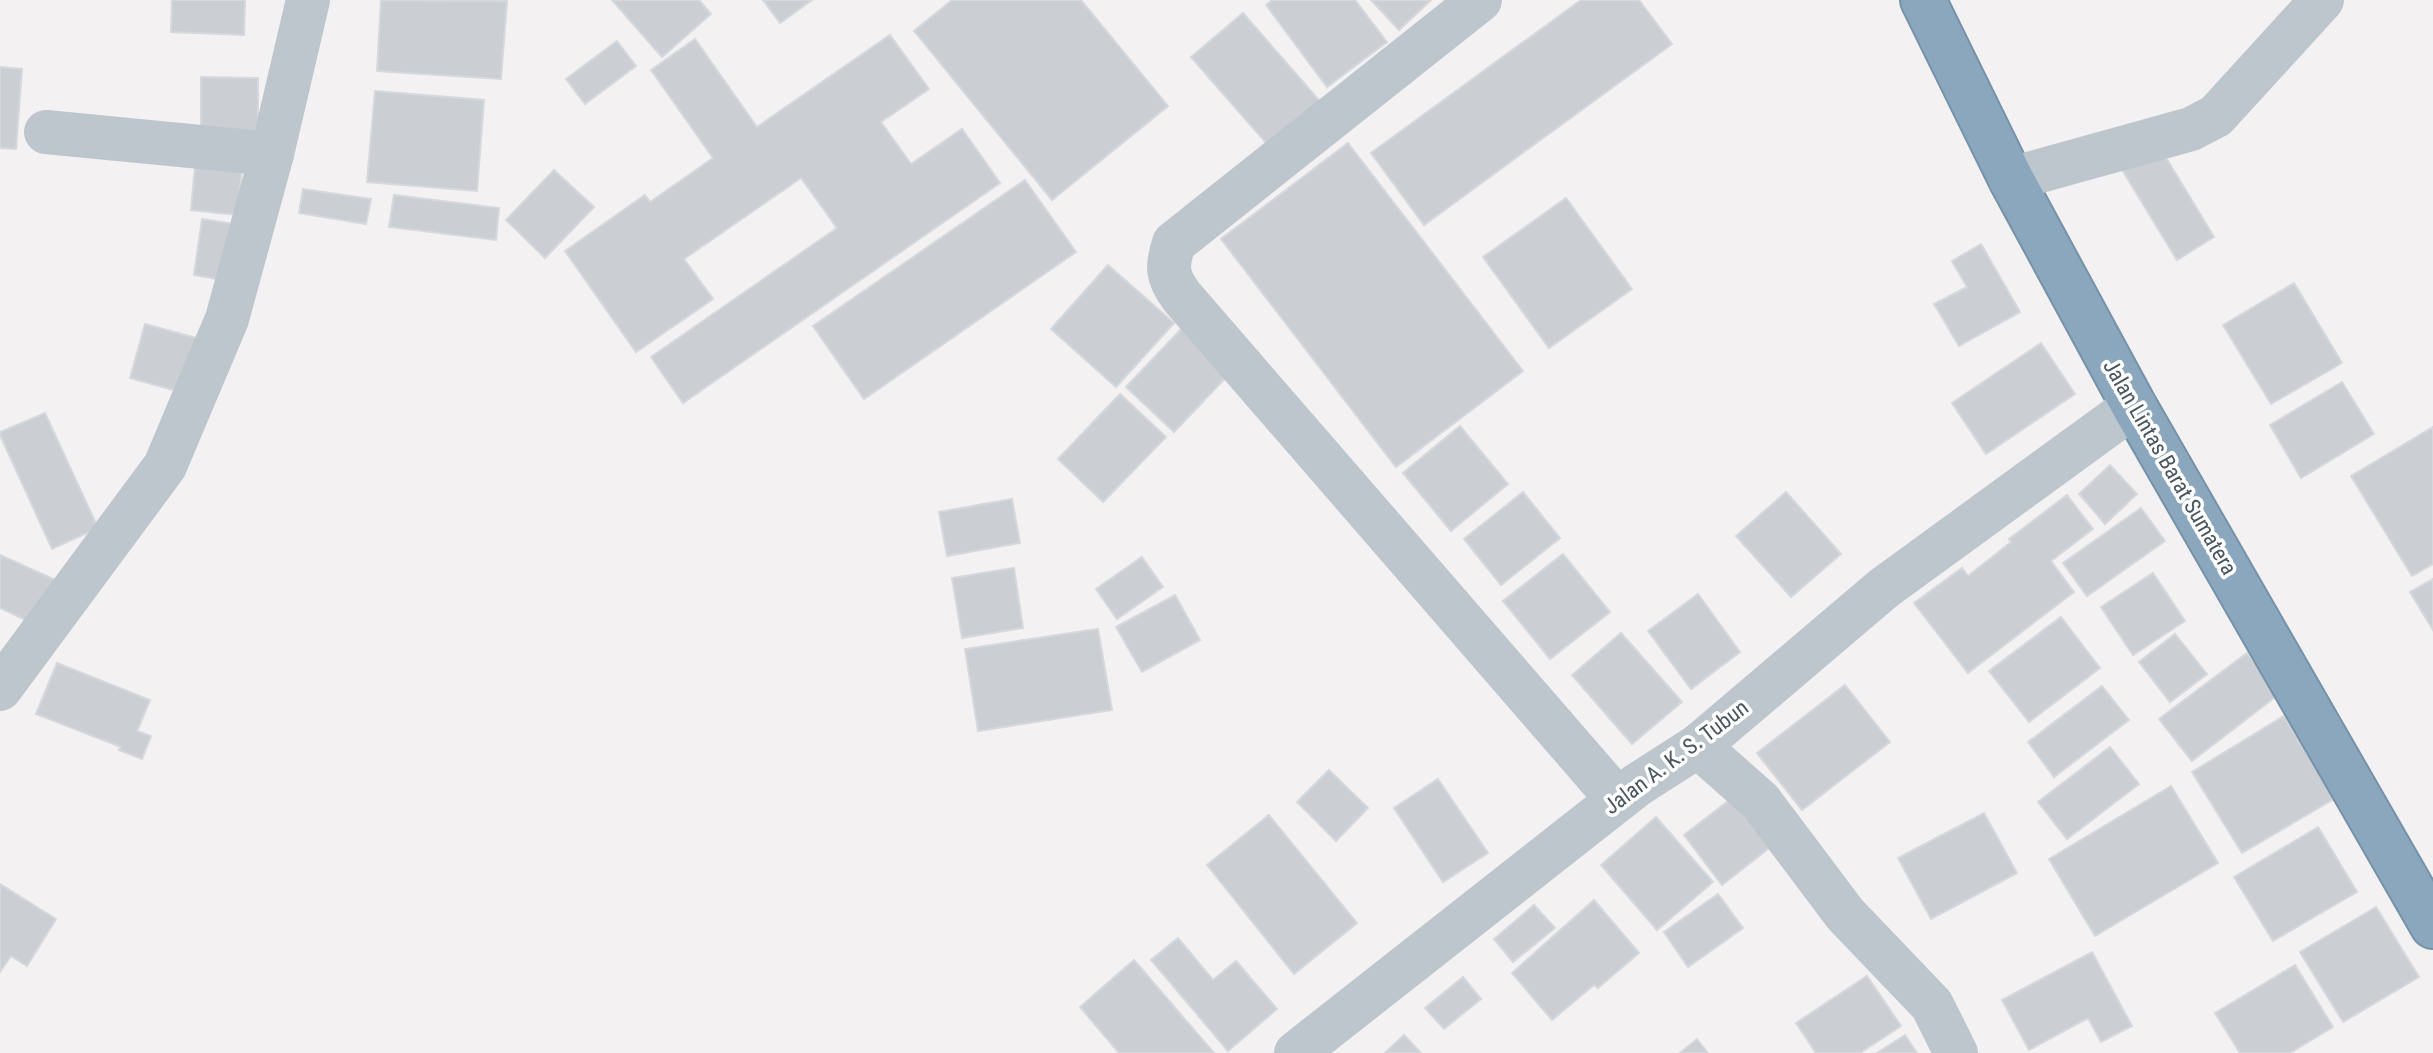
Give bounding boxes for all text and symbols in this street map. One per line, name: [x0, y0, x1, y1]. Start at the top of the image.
street label: Jalan Lintas Barat Sumatera: [2098, 355, 2242, 579]
street label: Jalan A. K. S. Tubun: [1599, 695, 1753, 819]

